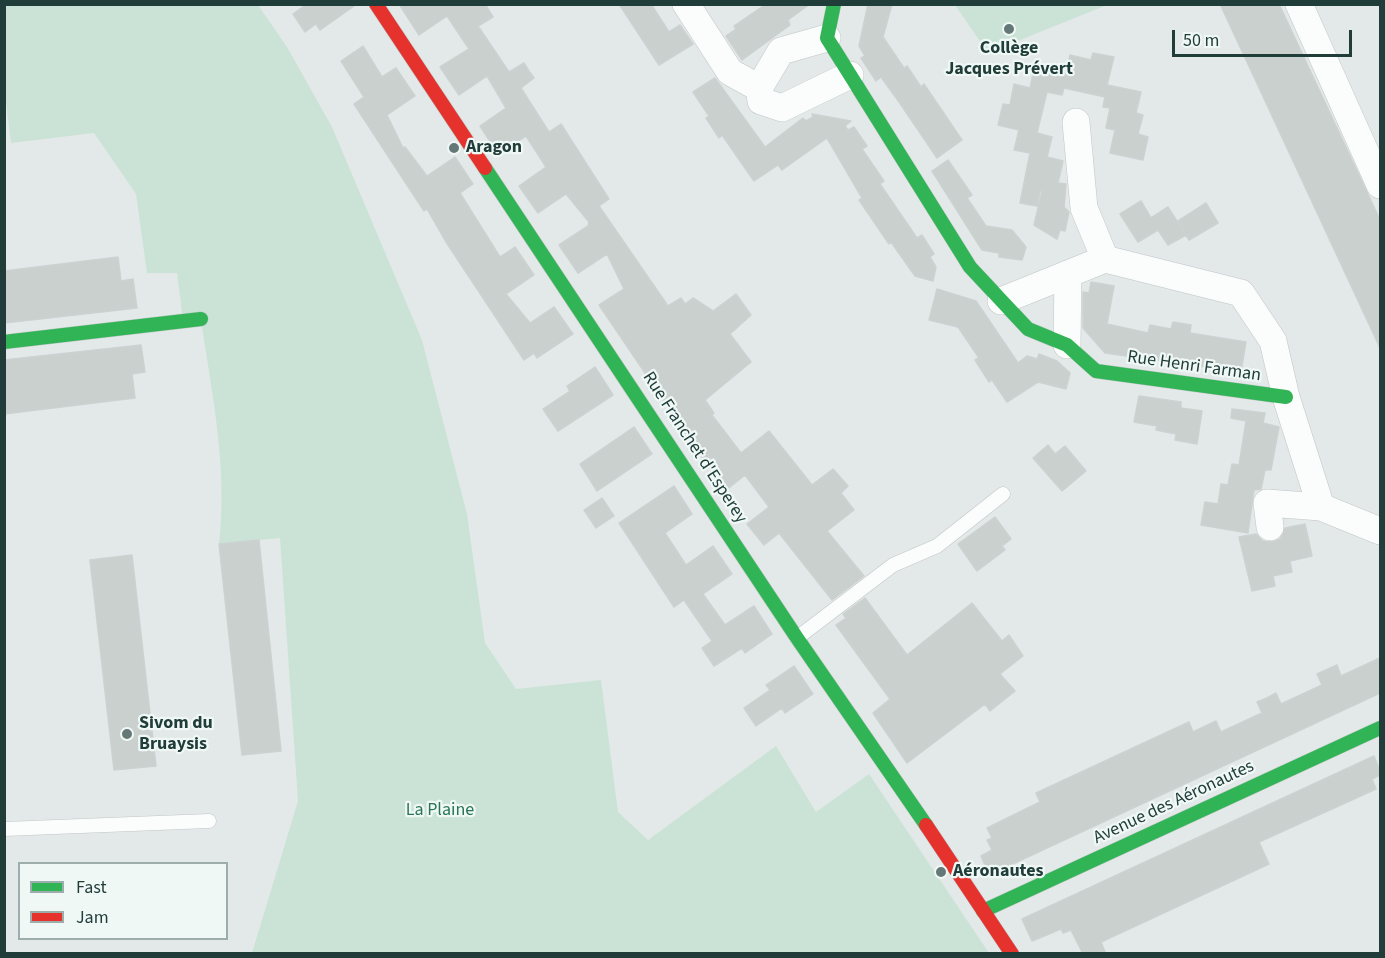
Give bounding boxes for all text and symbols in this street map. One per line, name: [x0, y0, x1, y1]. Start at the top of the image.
scale bar: [1175, 18, 1355, 56]
marker: Collège Jacques Prévert: [1002, 22, 1016, 36]
text: 50 m: [1183, 28, 1219, 53]
place label: Collège Jacques Prévert: [945, 38, 1073, 80]
place label: Aragon: [466, 137, 522, 159]
marker: Aragon: [447, 141, 461, 155]
street label: Rue Henri Farman: [1126, 347, 1262, 387]
street label: Rue Franchet d'Esperey: [637, 368, 751, 528]
place label: Sivom du Bruaysis: [139, 713, 213, 756]
marker: Sivom du Bruaysis: [120, 727, 134, 741]
street label: Avenue des Aéronautes: [1090, 756, 1258, 850]
park label: La Plaine: [406, 800, 474, 822]
place label: Aéronautes: [953, 861, 1043, 883]
legend: [18, 862, 228, 940]
marker: Aéronautes: [934, 865, 948, 879]
text: Fast: [76, 875, 107, 900]
text: Jam: [76, 905, 109, 930]

